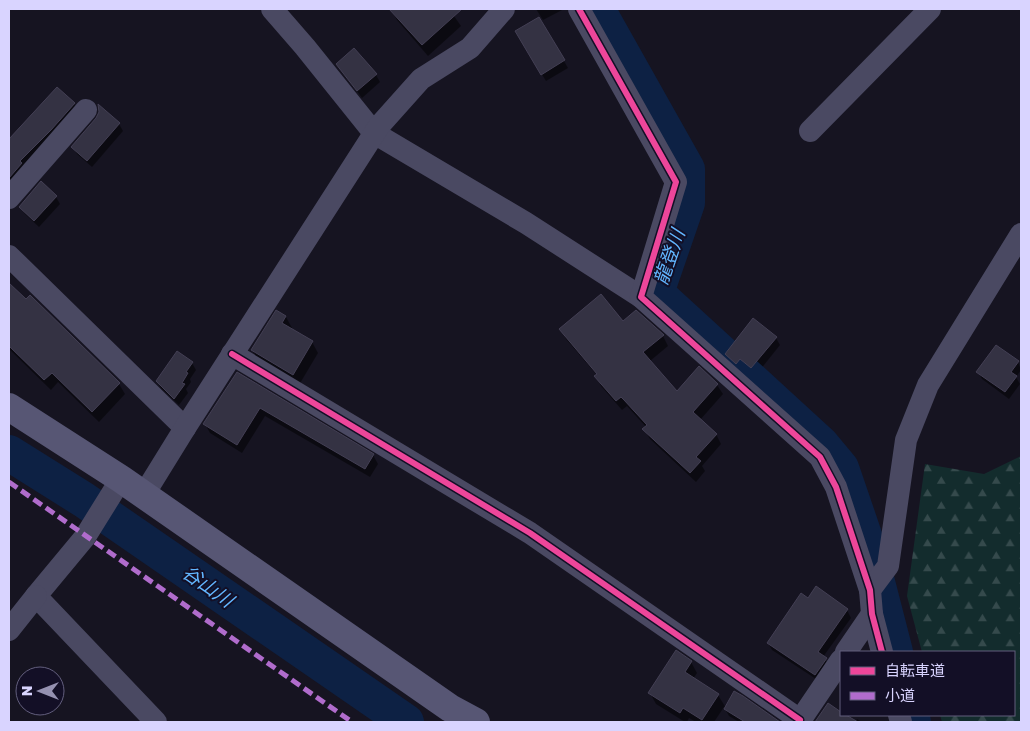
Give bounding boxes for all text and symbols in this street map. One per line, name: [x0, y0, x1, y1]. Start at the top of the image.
water label: 龍登川: [648, 224, 689, 288]
water label: 谷山川: [178, 560, 240, 613]
legend: [840, 651, 1015, 716]
text: 自転車道: [885, 661, 945, 679]
north arrow: [15, 666, 65, 716]
text: N: [18, 686, 35, 696]
text: 小道: [885, 686, 915, 704]

